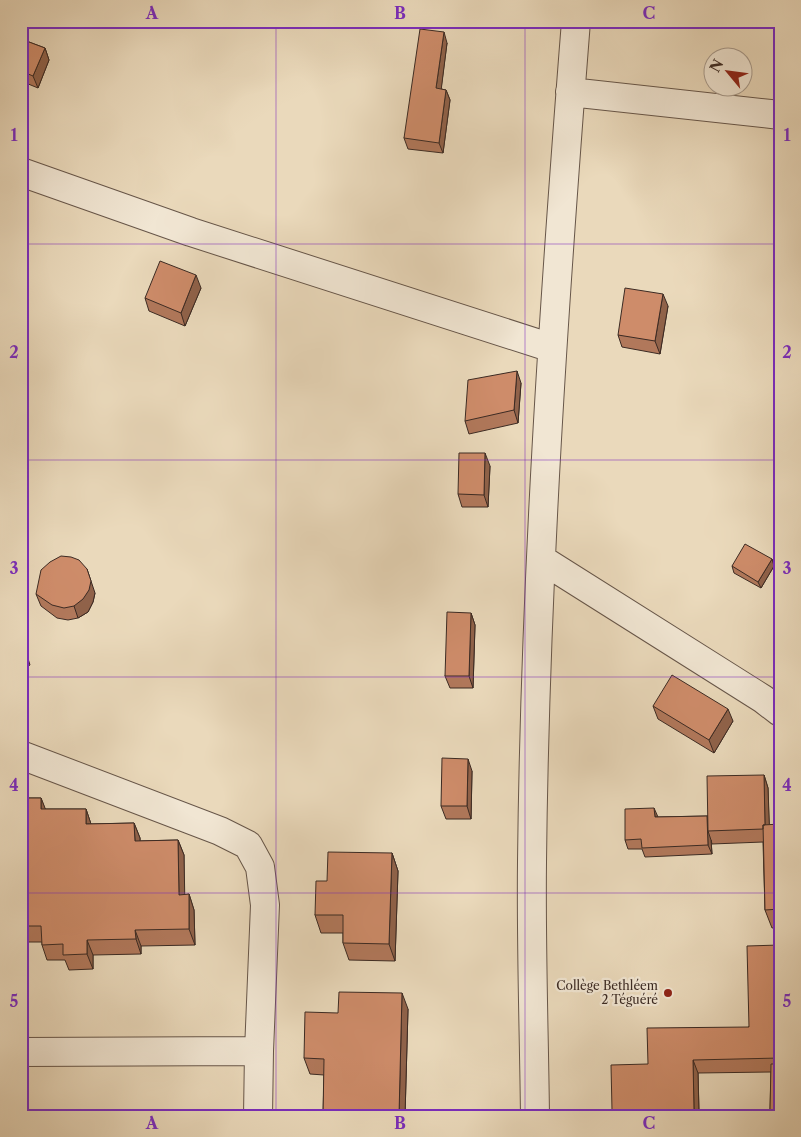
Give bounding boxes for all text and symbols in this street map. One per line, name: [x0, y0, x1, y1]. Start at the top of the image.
text: A: [145, 3, 159, 23]
text: B: [394, 3, 406, 23]
text: C: [643, 3, 655, 23]
north arrow: [704, 48, 754, 98]
text: N: [706, 56, 727, 75]
text: 1: [10, 125, 18, 145]
text: 1: [783, 125, 791, 145]
text: 2: [9, 342, 19, 362]
text: 2: [782, 342, 792, 362]
text: 3: [9, 558, 19, 578]
text: 3: [782, 558, 792, 578]
text: 4: [9, 775, 19, 795]
text: 4: [782, 775, 792, 795]
place label: Collège Bethléem 2 Téguéré: [556, 978, 658, 1007]
marker: Collège Bethléem 2 Téguéré: [662, 987, 674, 999]
text: 5: [10, 991, 19, 1011]
text: 5: [783, 991, 792, 1011]
text: A: [145, 1113, 159, 1133]
text: B: [394, 1113, 406, 1133]
text: C: [643, 1113, 655, 1133]

